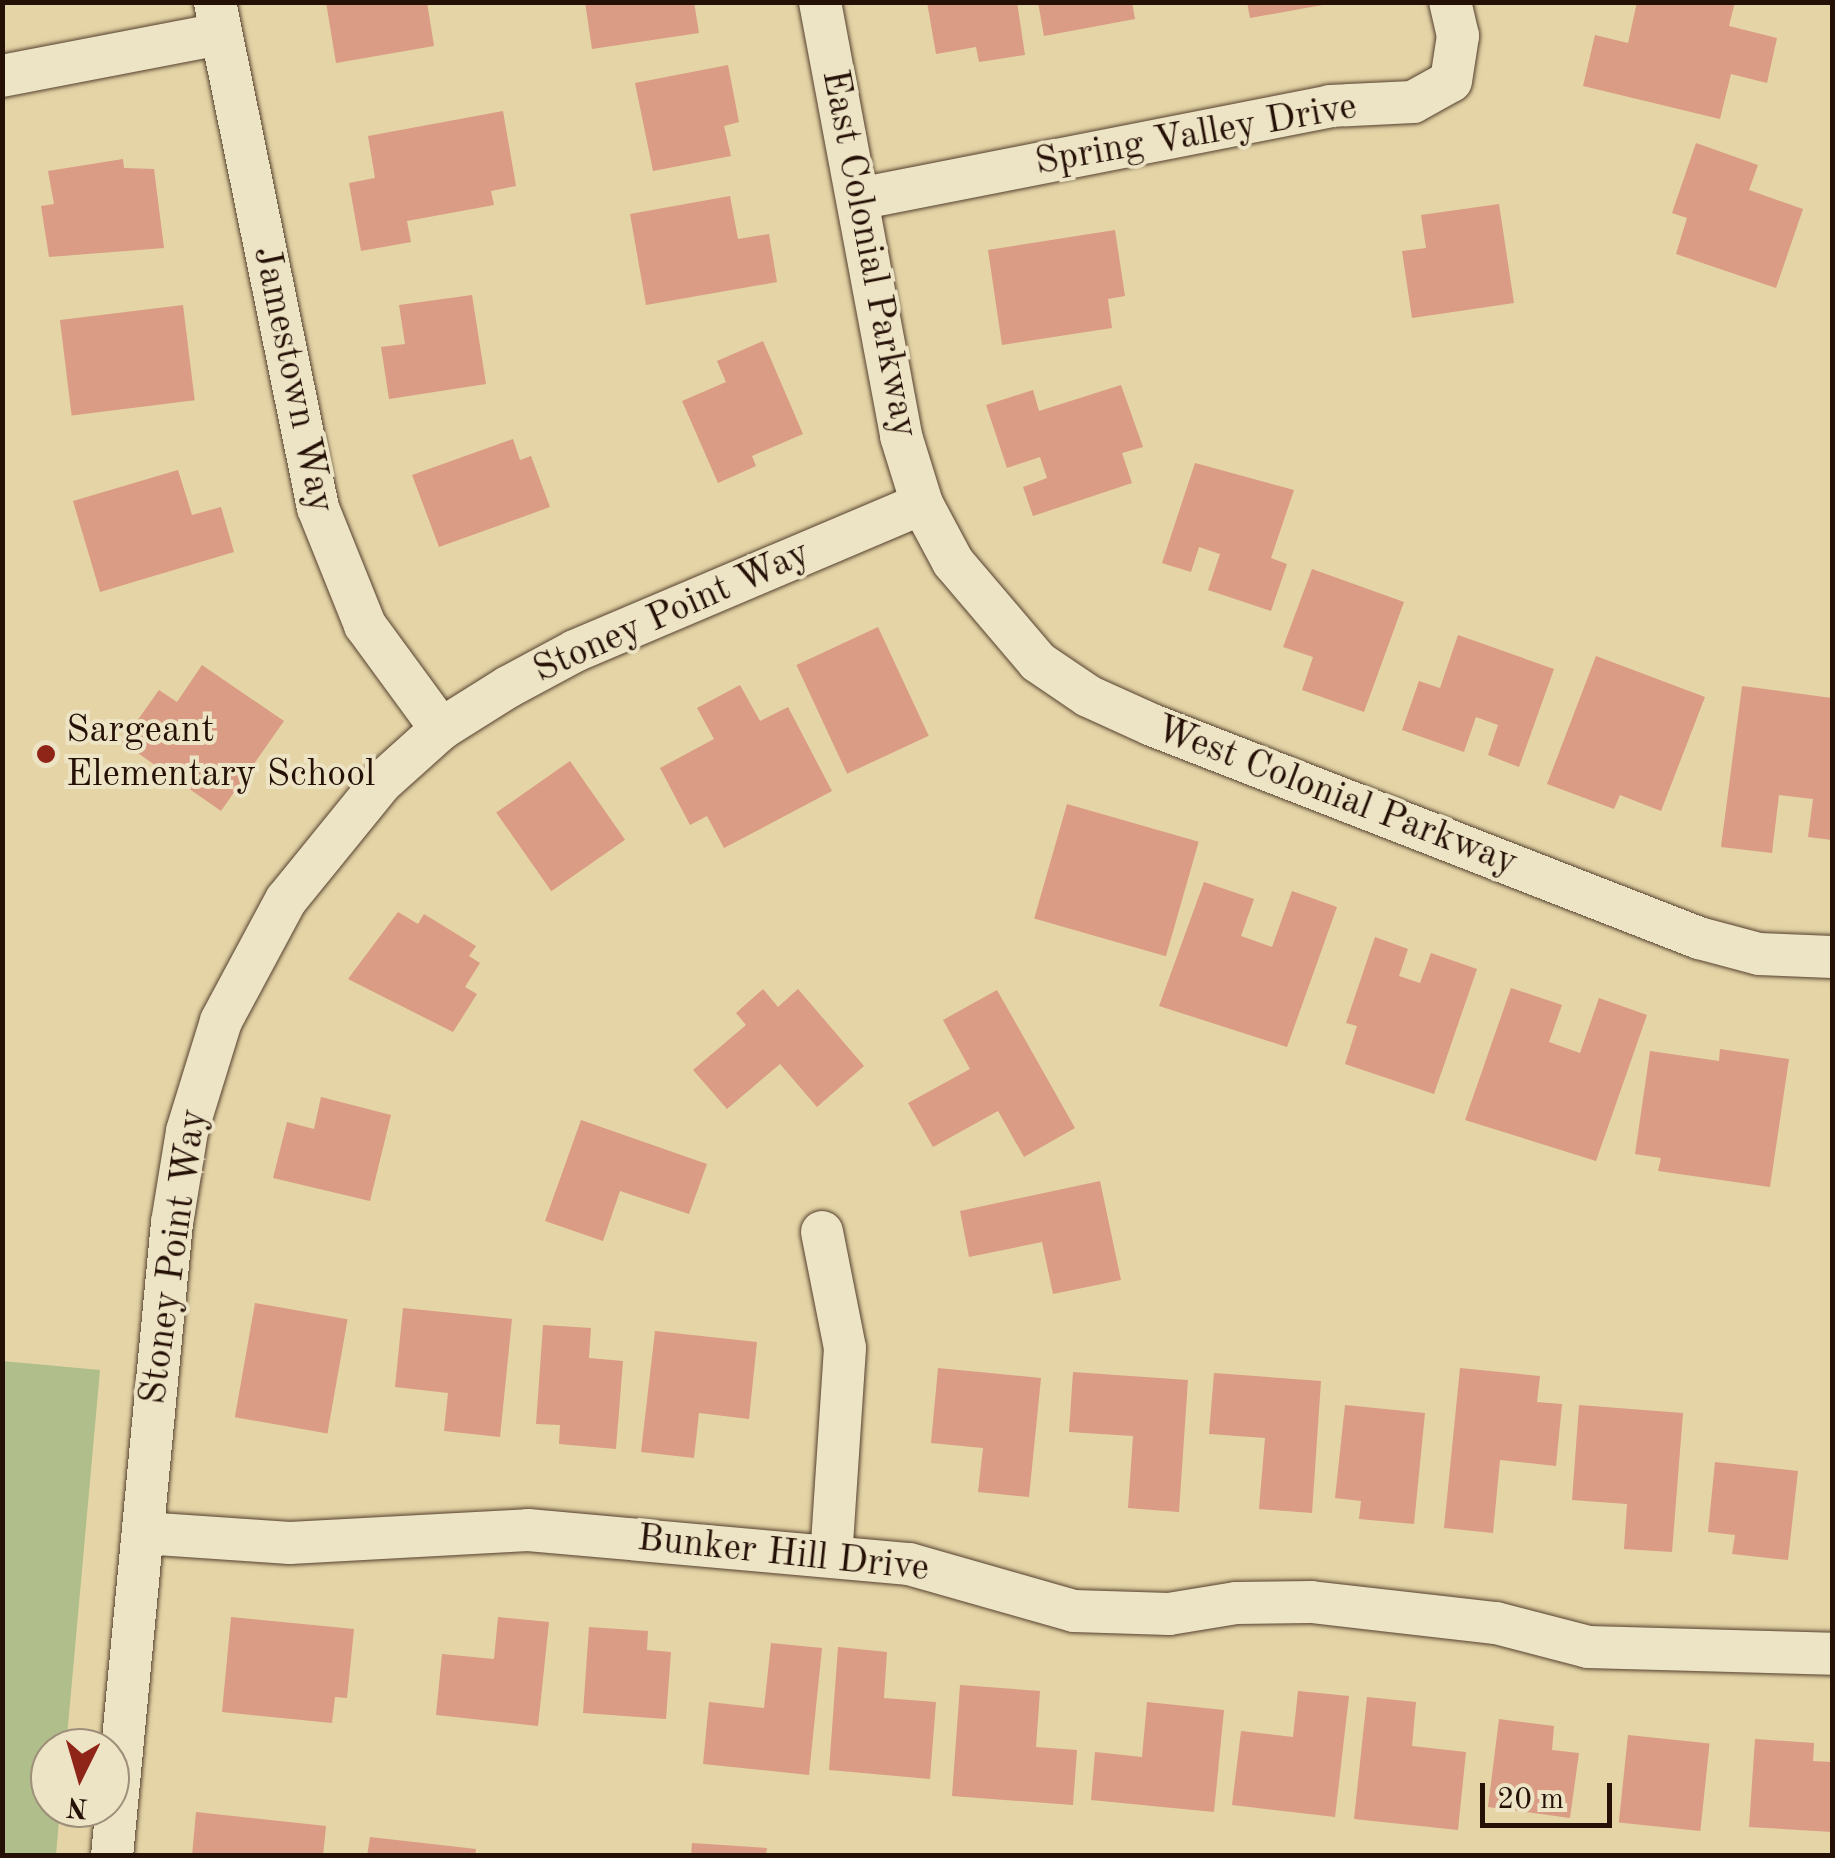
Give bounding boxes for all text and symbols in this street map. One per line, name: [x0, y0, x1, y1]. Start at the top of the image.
street label: East Colonial Parkway: [810, 66, 926, 442]
street label: Spring Valley Drive: [1032, 85, 1360, 187]
street label: Jamestown Way: [241, 242, 343, 518]
street label: Stoney Point Way: [527, 532, 817, 694]
street label: West Colonial Parkway: [1149, 707, 1523, 887]
place label: Sargeant Elementary School: [66, 709, 375, 798]
marker: Sargeant Elementary School: [35, 743, 57, 765]
street label: Stoney Point Way: [132, 1106, 218, 1408]
street label: Bunker Hill Drive: [635, 1517, 931, 1593]
north arrow: [30, 1728, 130, 1828]
scale bar: [1485, 1763, 1618, 1825]
text: 20 m: [1497, 1785, 1564, 1815]
text: N: [66, 1791, 89, 1821]

